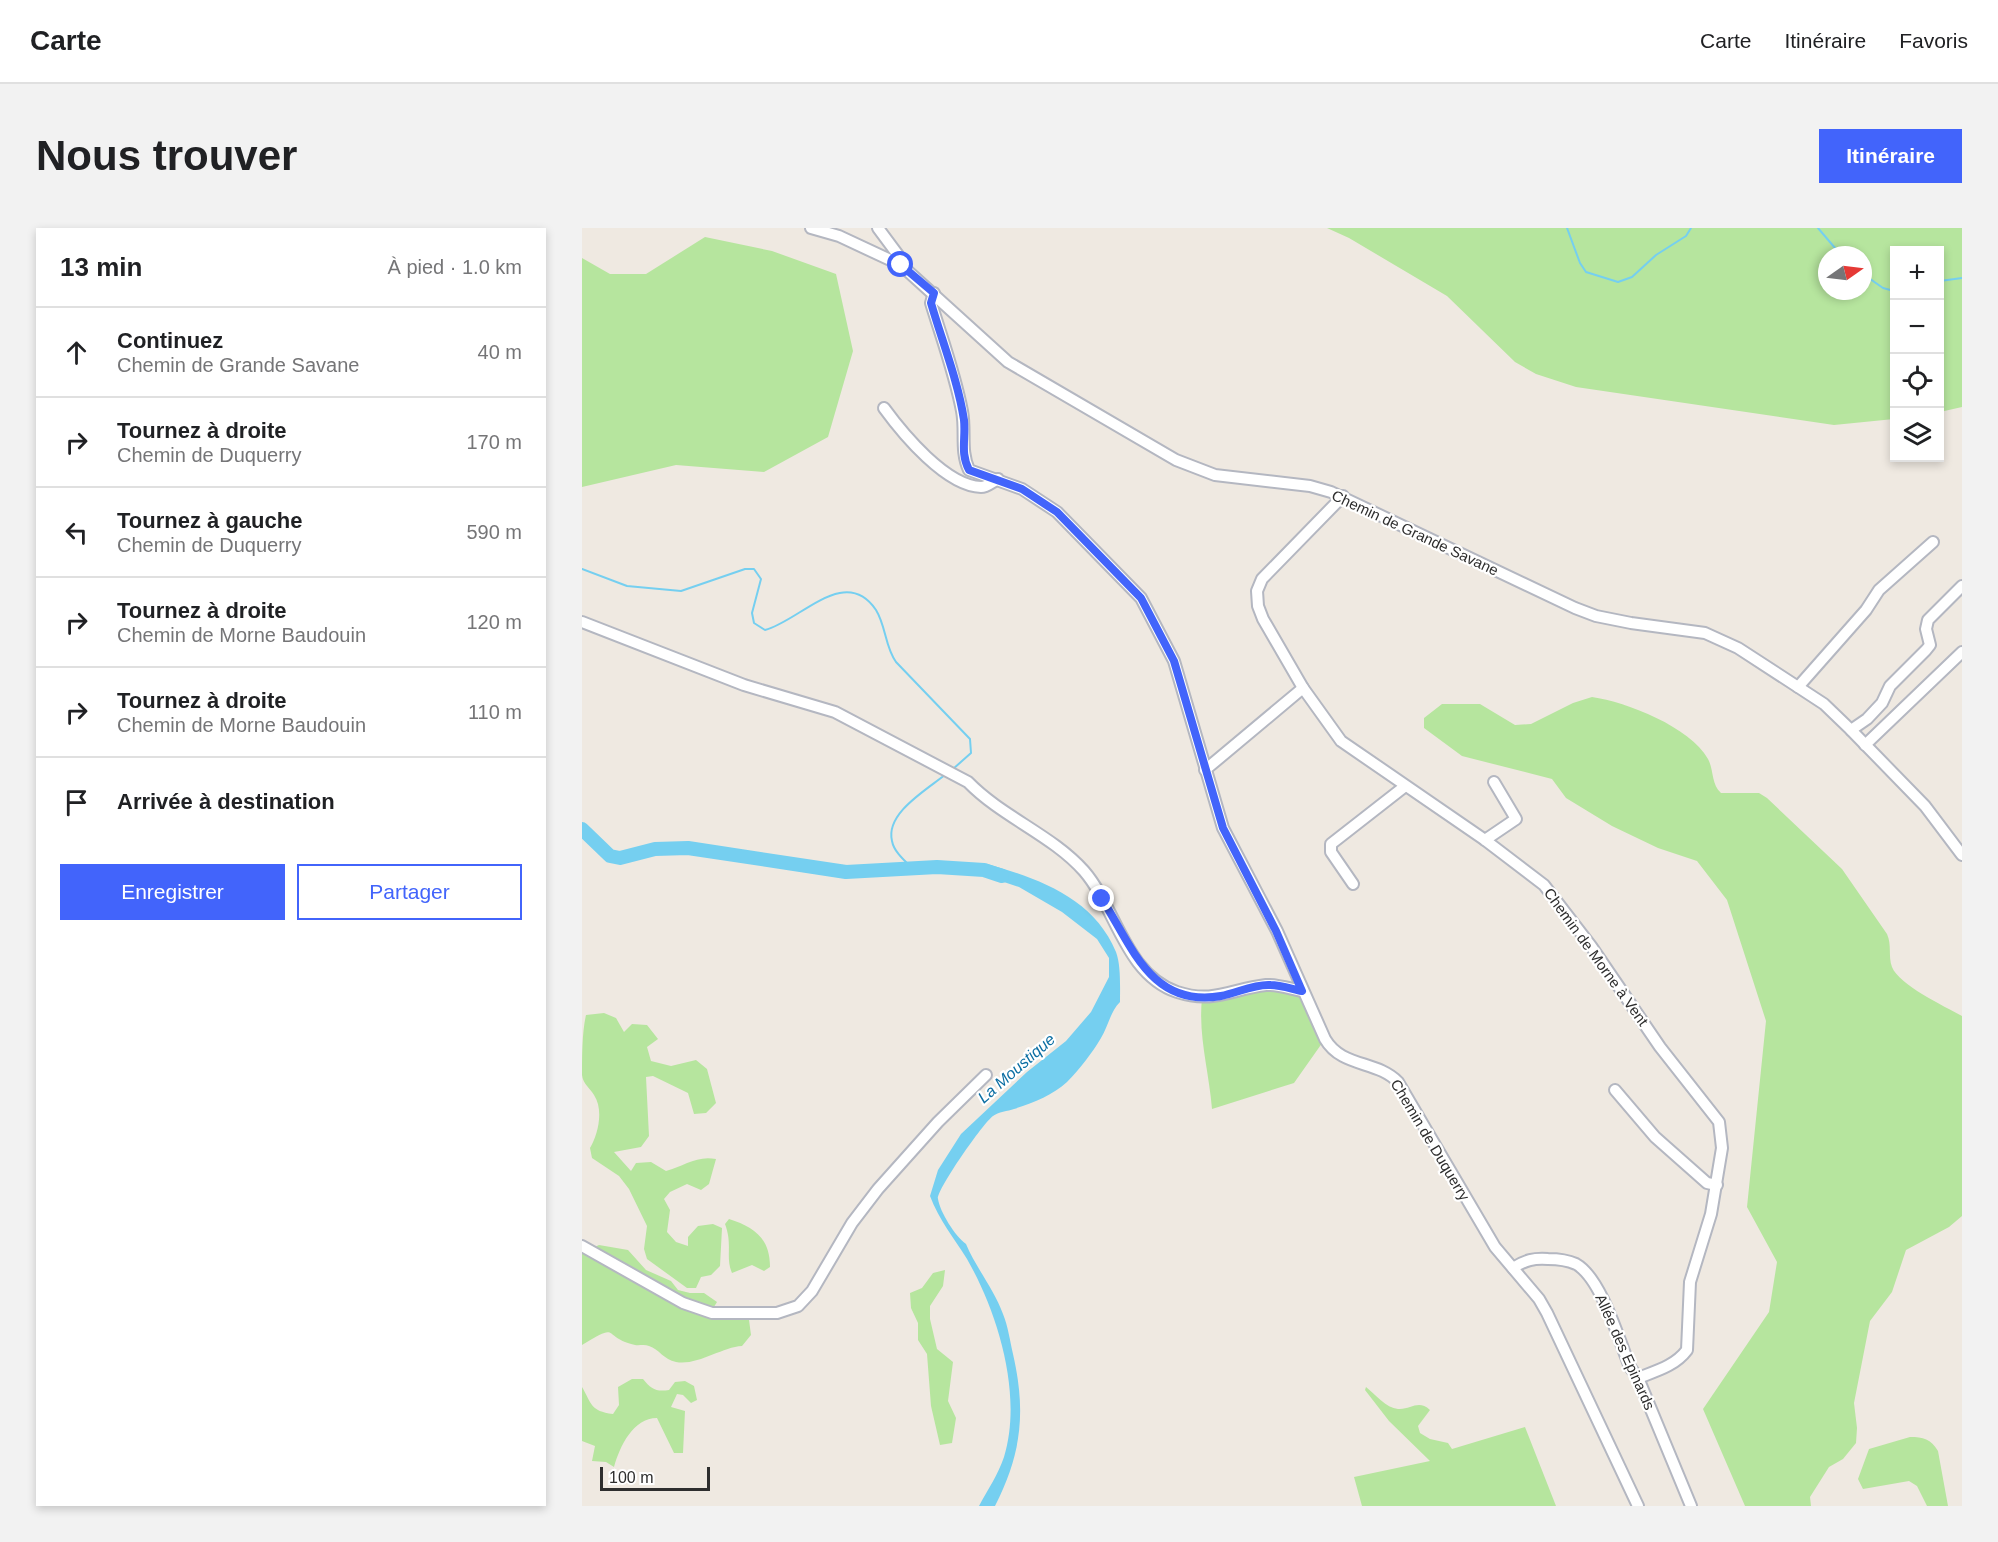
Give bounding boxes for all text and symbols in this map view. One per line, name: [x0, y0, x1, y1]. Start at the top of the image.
text: Carte: [30, 25, 102, 56]
text: Carte: [1700, 29, 1751, 52]
text: Itinéraire: [1784, 29, 1866, 52]
text: Favoris: [1899, 29, 1968, 52]
button: Itinéraire: [1819, 129, 1962, 183]
text: Nous trouver: [36, 132, 297, 179]
north arrow: [1818, 246, 1872, 300]
map controls: [1890, 246, 1944, 462]
button: +: [1890, 246, 1944, 300]
route start: [887, 251, 913, 277]
text: 13 min: [60, 252, 142, 282]
text: À pied · 1.0 km: [387, 256, 522, 278]
button: −: [1890, 300, 1944, 354]
text: Continuez: [117, 328, 223, 353]
icon: ahead: [60, 336, 93, 369]
text: 40 m: [478, 341, 522, 363]
text: Chemin de Grande Savane: [117, 354, 359, 376]
button: locate: [1890, 354, 1944, 408]
button: layers: [1890, 408, 1944, 462]
text: Tournez à droite: [117, 418, 287, 443]
icon: right: [60, 426, 93, 459]
text: 170 m: [466, 431, 522, 453]
text: Chemin de Duquerry: [117, 444, 302, 466]
street label: Chemin de Grande Savane: [1329, 486, 1501, 579]
text: Tournez à gauche: [117, 508, 302, 533]
icon: left: [60, 516, 93, 549]
text: 590 m: [466, 521, 522, 543]
text: Chemin de Duquerry: [117, 534, 302, 556]
text: Tournez à droite: [117, 598, 287, 623]
icon: right: [60, 606, 93, 639]
text: 120 m: [466, 611, 522, 633]
text: Chemin de Morne Baudouin: [117, 624, 366, 646]
text: Tournez à droite: [117, 688, 287, 713]
icon: right: [60, 696, 93, 729]
text: 110 m: [468, 701, 522, 723]
text: Chemin de Morne Baudouin: [117, 714, 366, 736]
icon: arrive: [60, 786, 93, 819]
text: Arrivée à destination: [117, 789, 335, 814]
button: Enregistrer: [60, 864, 285, 920]
button: Partager: [297, 864, 522, 920]
route end: [1088, 885, 1114, 911]
street label: Chemin de Morne à Vent: [1541, 885, 1653, 1029]
water label: La Moustique: [975, 1030, 1058, 1106]
street label: Chemin de Duquerry: [1388, 1076, 1474, 1204]
street label: Allée des Epinards: [1592, 1291, 1659, 1412]
scale bar: [600, 1464, 710, 1492]
text: 100 m: [609, 1469, 653, 1486]

